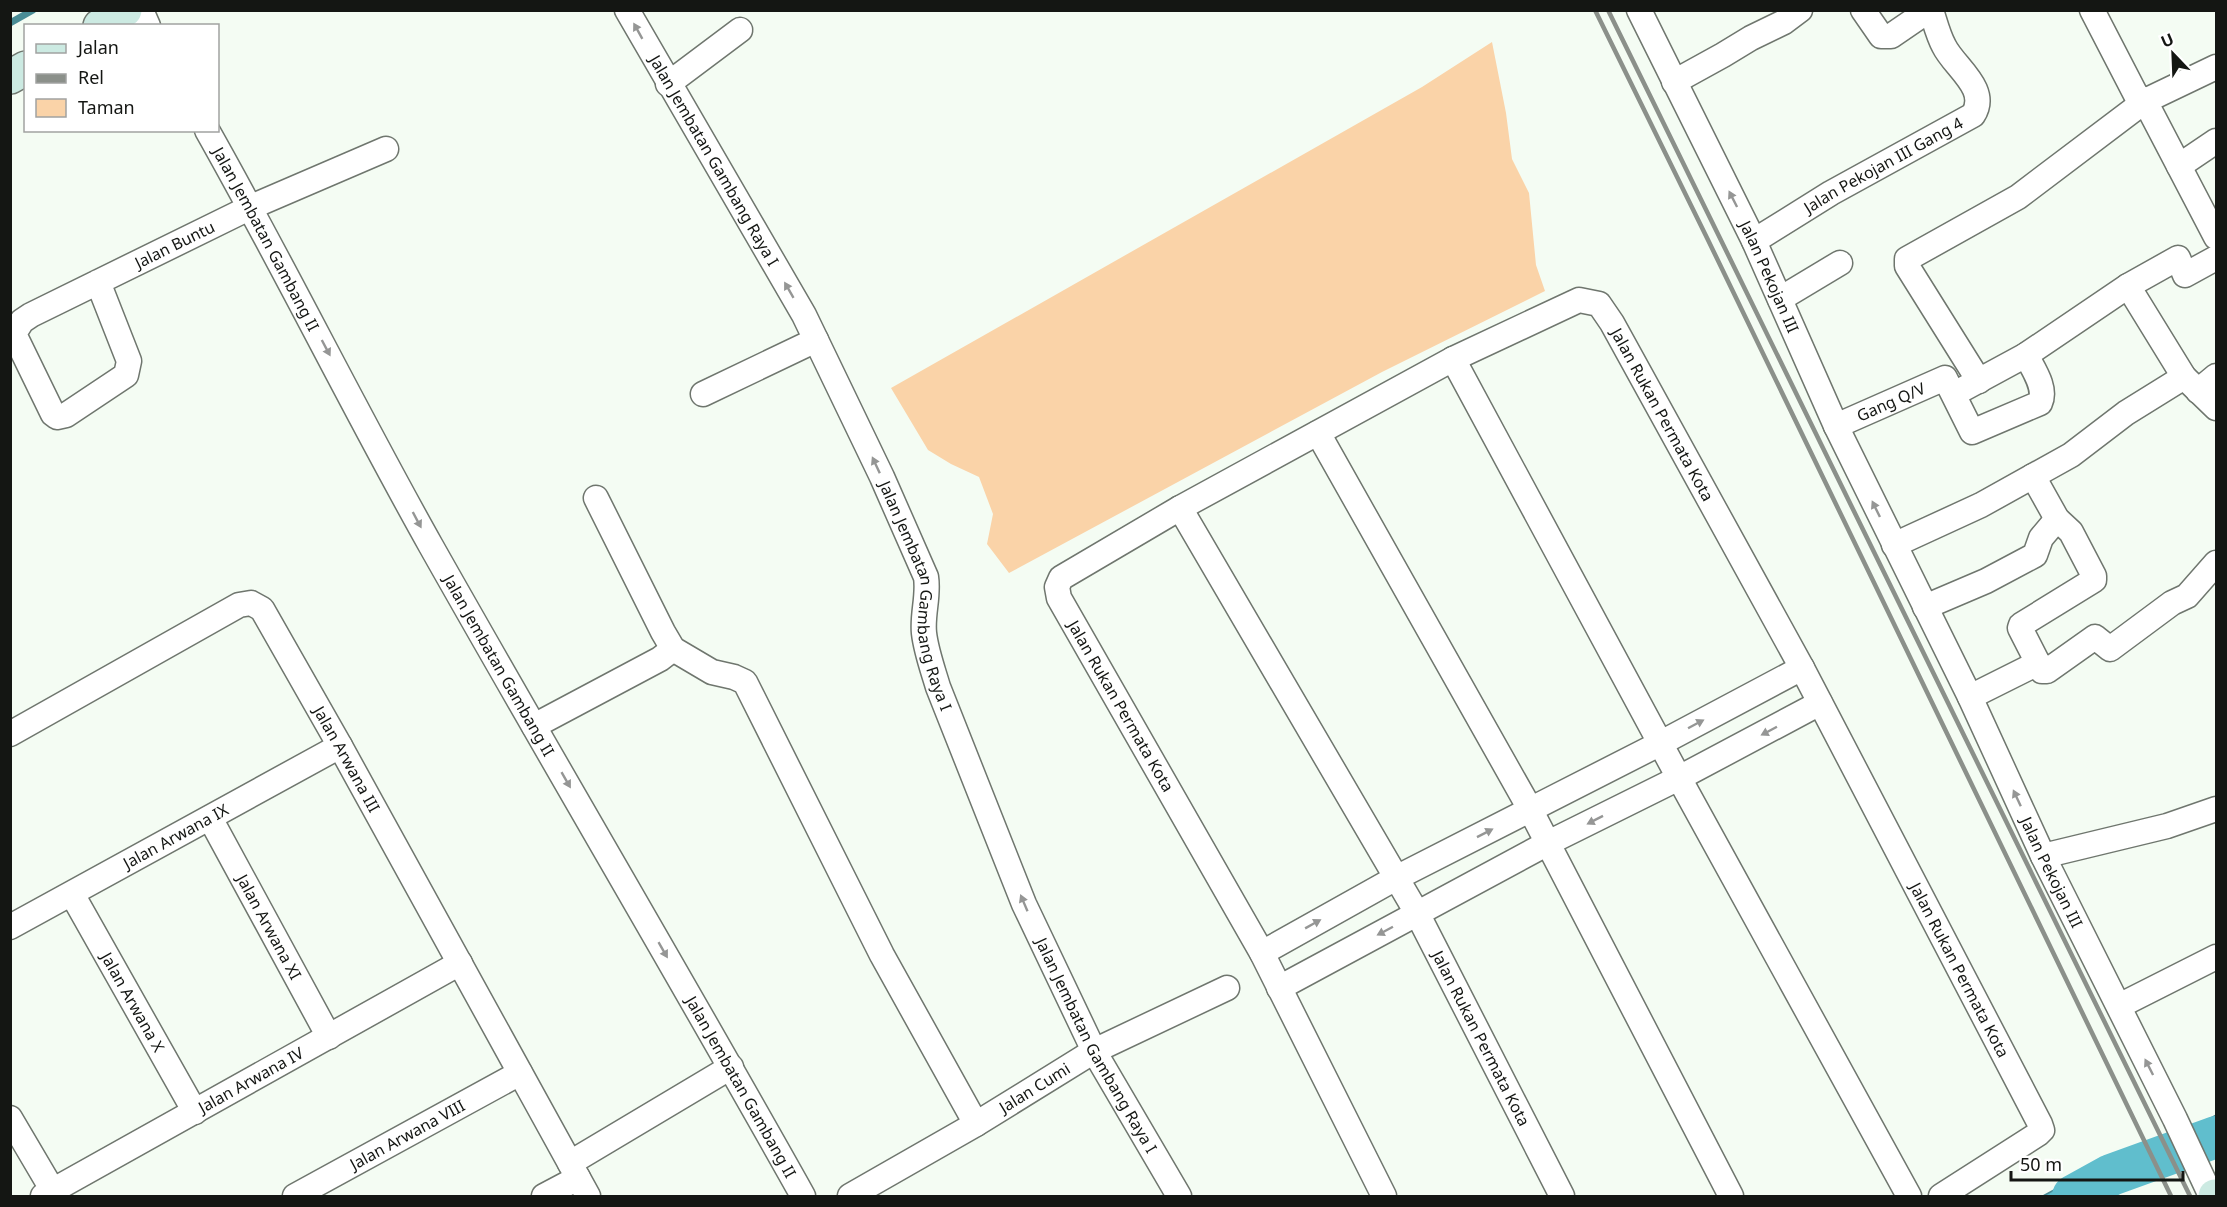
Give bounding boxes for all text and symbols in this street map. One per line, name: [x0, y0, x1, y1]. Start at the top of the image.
one-way arrow: [633, 22, 643, 39]
legend: [24, 24, 219, 132]
north arrow: [2143, 24, 2203, 84]
text: U: [2157, 28, 2177, 53]
text: Jalan: [76, 35, 119, 59]
street label: Jalan Jembatan Gambang Raya I: [643, 49, 784, 270]
text: Rel: [78, 65, 104, 89]
text: Taman: [78, 95, 135, 119]
street label: Jalan Pekojan III Gang 4: [1798, 112, 1967, 219]
street label: Jalan Jembatan Gambang II: [207, 141, 325, 335]
one-way arrow: [1728, 190, 1737, 207]
street label: Jalan Pekojan III: [1734, 215, 1804, 336]
street label: Jalan Buntu: [129, 216, 218, 274]
one-way arrow: [784, 282, 795, 298]
street label: Jalan Rukan Permata Kota: [1605, 322, 1719, 505]
one-way arrow: [320, 339, 330, 357]
street label: Gang Q/V: [1853, 377, 1929, 427]
one-way arrow: [871, 456, 880, 473]
street label: Jalan Jembatan Gambang Raya I: [873, 476, 957, 714]
one-way arrow: [1871, 500, 1881, 517]
one-way arrow: [412, 512, 422, 529]
street label: Jalan Jembatan Gambang II: [438, 569, 560, 760]
street label: Jalan Rukan Permata Kota: [1062, 615, 1179, 796]
street label: Jalan Arwana III: [308, 700, 385, 816]
one-way arrow: [1688, 719, 1705, 729]
one-way arrow: [1760, 726, 1777, 736]
one-way arrow: [561, 772, 571, 789]
one-way arrow: [2012, 789, 2021, 806]
street label: Jalan Arwana IX: [117, 798, 233, 875]
street label: Jalan Pekojan III: [2015, 811, 2088, 931]
one-way arrow: [1586, 815, 1603, 825]
one-way arrow: [1477, 828, 1494, 837]
street label: Jalan Arwana XI: [231, 869, 307, 984]
street label: Jalan Rukan Permata Kota: [1904, 877, 2014, 1061]
one-way arrow: [1019, 894, 1029, 912]
one-way arrow: [1305, 920, 1322, 930]
one-way arrow: [1377, 926, 1394, 936]
street label: Jalan Jembatan Gambang Raya I: [1030, 932, 1162, 1157]
one-way arrow: [658, 941, 668, 958]
street label: Jalan Rukan Permata Kota: [1426, 945, 1535, 1130]
street label: Jalan Arwana X: [95, 946, 170, 1056]
street label: Jalan Jembatan Gambang II: [680, 990, 802, 1182]
street label: Jalan Arwana IV: [193, 1042, 308, 1119]
street label: Jalan Cumi: [993, 1057, 1074, 1119]
one-way arrow: [2144, 1058, 2154, 1075]
street label: Jalan Arwana VIII: [344, 1094, 469, 1176]
scale bar: [2011, 1144, 2184, 1182]
text: 50 m: [2020, 1152, 2062, 1176]

